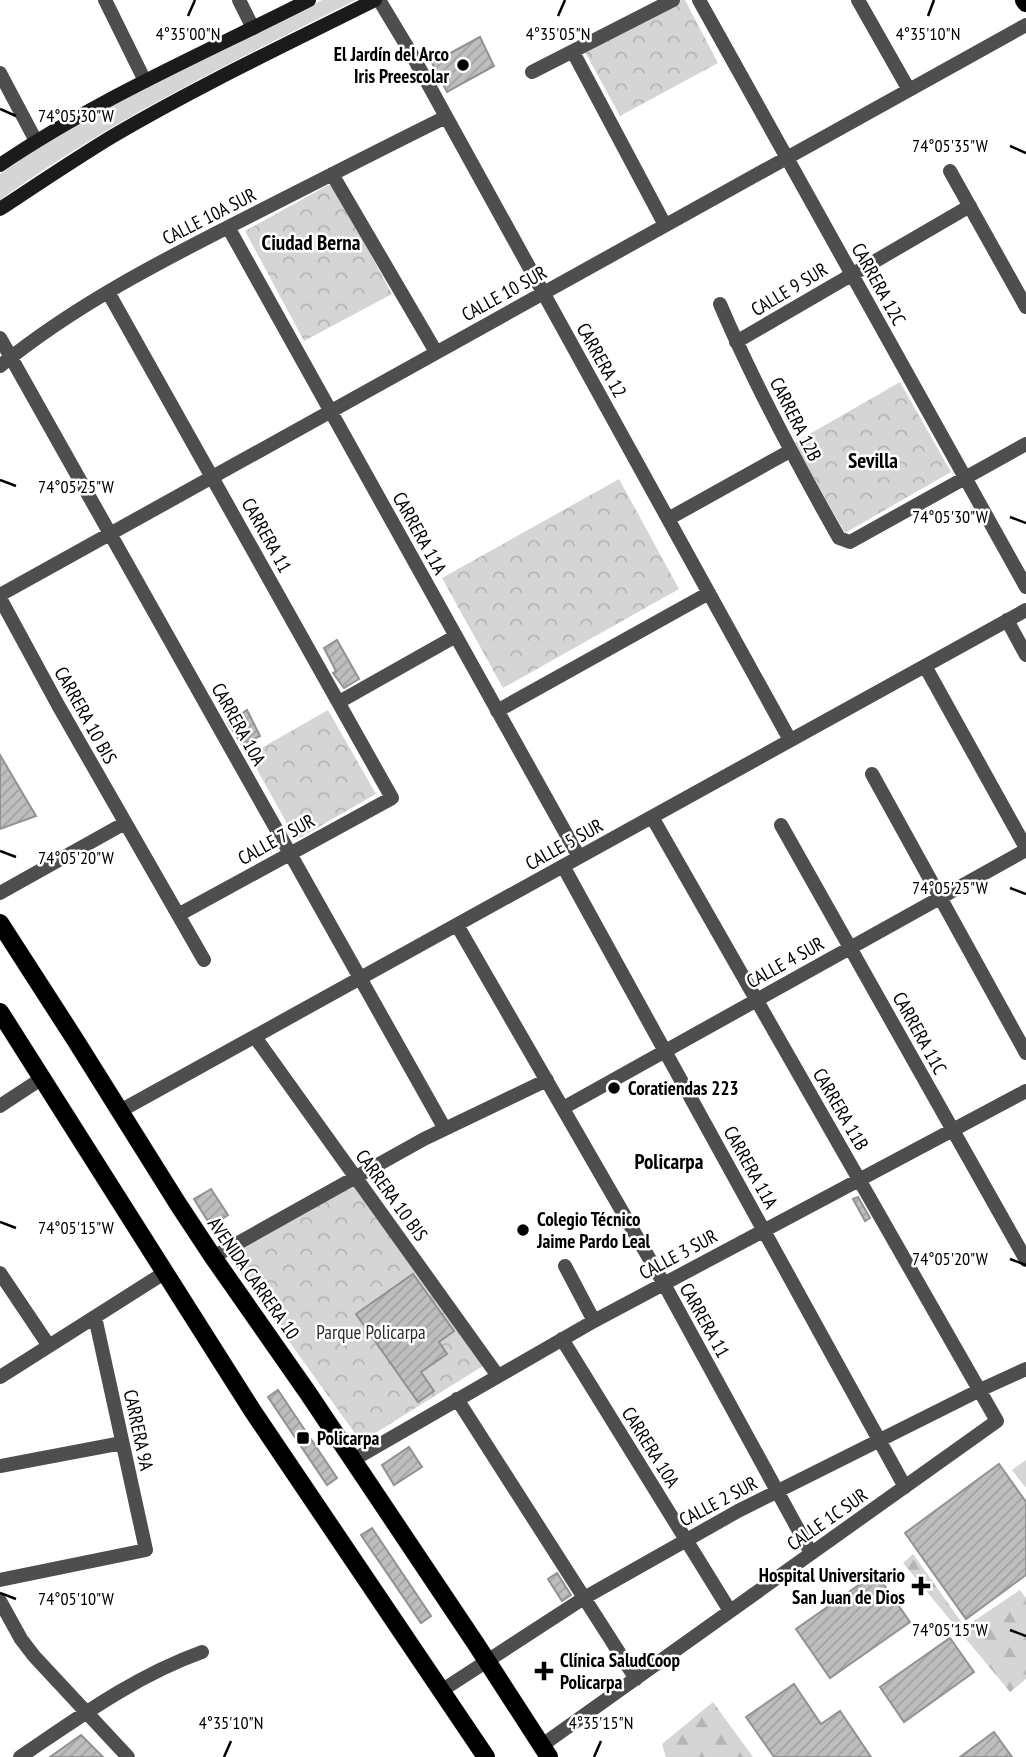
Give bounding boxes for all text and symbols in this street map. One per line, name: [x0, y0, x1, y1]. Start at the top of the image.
text: 4°35'00"N: [156, 22, 220, 45]
text: 4°35'05"N: [526, 22, 590, 45]
text: 4°35'10"N: [896, 22, 960, 45]
place label: El Jardín del Arco Iris Preescolar: [334, 42, 449, 88]
marker: El Jardín del Arco Iris Preescolar: [455, 57, 471, 73]
text: 74°05'30"W: [38, 104, 114, 127]
text: 74°05'35"W: [912, 134, 988, 157]
street label: CALLE 10A SUR: [158, 182, 260, 250]
district label: Ciudad Berna: [262, 229, 361, 256]
street label: CARRERA 12C: [847, 239, 912, 330]
street label: CALLE 9 SUR: [746, 257, 832, 321]
street label: CALLE 10 SUR: [457, 260, 551, 326]
street label: CARRERA 12: [572, 318, 632, 402]
street label: CARRERA 12B: [765, 373, 827, 465]
district label: Sevilla: [848, 447, 898, 474]
text: 74°05'25"W: [38, 475, 114, 498]
street label: CARRERA 11A: [388, 487, 453, 579]
street label: CARRERA 11: [237, 493, 297, 577]
text: 74°05'30"W: [912, 505, 988, 528]
street label: CARRERA 10 BIS: [49, 662, 123, 768]
street label: CARRERA 10A: [207, 678, 272, 770]
street label: CALLE 7 SUR: [233, 808, 319, 870]
street label: CALLE 5 SUR: [521, 813, 607, 875]
text: 74°05'20"W: [38, 846, 114, 869]
text: 74°05'25"W: [912, 876, 988, 899]
street label: CALLE 4 SUR: [742, 931, 828, 993]
street label: CARRERA 11C: [888, 988, 953, 1079]
street label: CARRERA 11B: [808, 1064, 874, 1154]
place label: Coratiendas 223: [628, 1076, 739, 1100]
marker: Coratiendas 223: [606, 1080, 622, 1096]
street label: CARRERA 11A: [719, 1121, 784, 1213]
street label: CARRERA 10 BIS: [351, 1145, 433, 1245]
district label: Policarpa: [635, 1148, 704, 1175]
place label: Colegio Técnico Jaime Pardo Leal: [536, 1207, 651, 1253]
street label: AVENIDA CARRERA 10: [203, 1212, 305, 1344]
text: 74°05'15"W: [38, 1216, 114, 1239]
marker: Colegio Técnico Jaime Pardo Leal: [515, 1222, 531, 1238]
street label: CALLE 3 SUR: [635, 1223, 721, 1285]
text: 74°05'20"W: [912, 1247, 988, 1270]
street label: CARRERA 11: [675, 1278, 735, 1362]
park label: Parque Policarpa: [316, 1320, 426, 1344]
street label: CARRERA 9A: [119, 1387, 159, 1473]
street label: CARRERA 10A: [617, 1402, 685, 1492]
place label: Policarpa: [317, 1426, 379, 1450]
marker: Policarpa: [295, 1430, 311, 1446]
street label: CALLE 2 SUR: [675, 1470, 761, 1532]
street label: CALLE 1C SUR: [782, 1482, 872, 1556]
place label: Hospital Universitario San Juan de Dios: [759, 1563, 905, 1609]
marker: Hospital Universitario San Juan de Dios: [911, 1576, 931, 1596]
text: 74°05'10"W: [38, 1587, 114, 1610]
text: 74°05'15"W: [912, 1618, 988, 1641]
place label: Clínica SaludCoop Policarpa: [560, 1648, 681, 1694]
marker: Clínica SaludCoop Policarpa: [534, 1661, 554, 1681]
text: 4°35'10"N: [199, 1711, 263, 1734]
text: 4°35'15"N: [569, 1711, 633, 1734]

